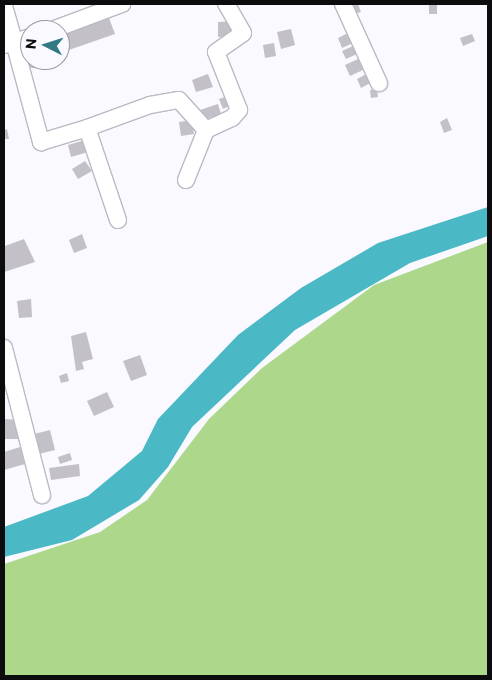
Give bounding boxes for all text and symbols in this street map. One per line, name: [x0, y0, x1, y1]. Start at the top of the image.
north arrow: [20, 20, 70, 70]
text: N: [22, 38, 39, 50]

